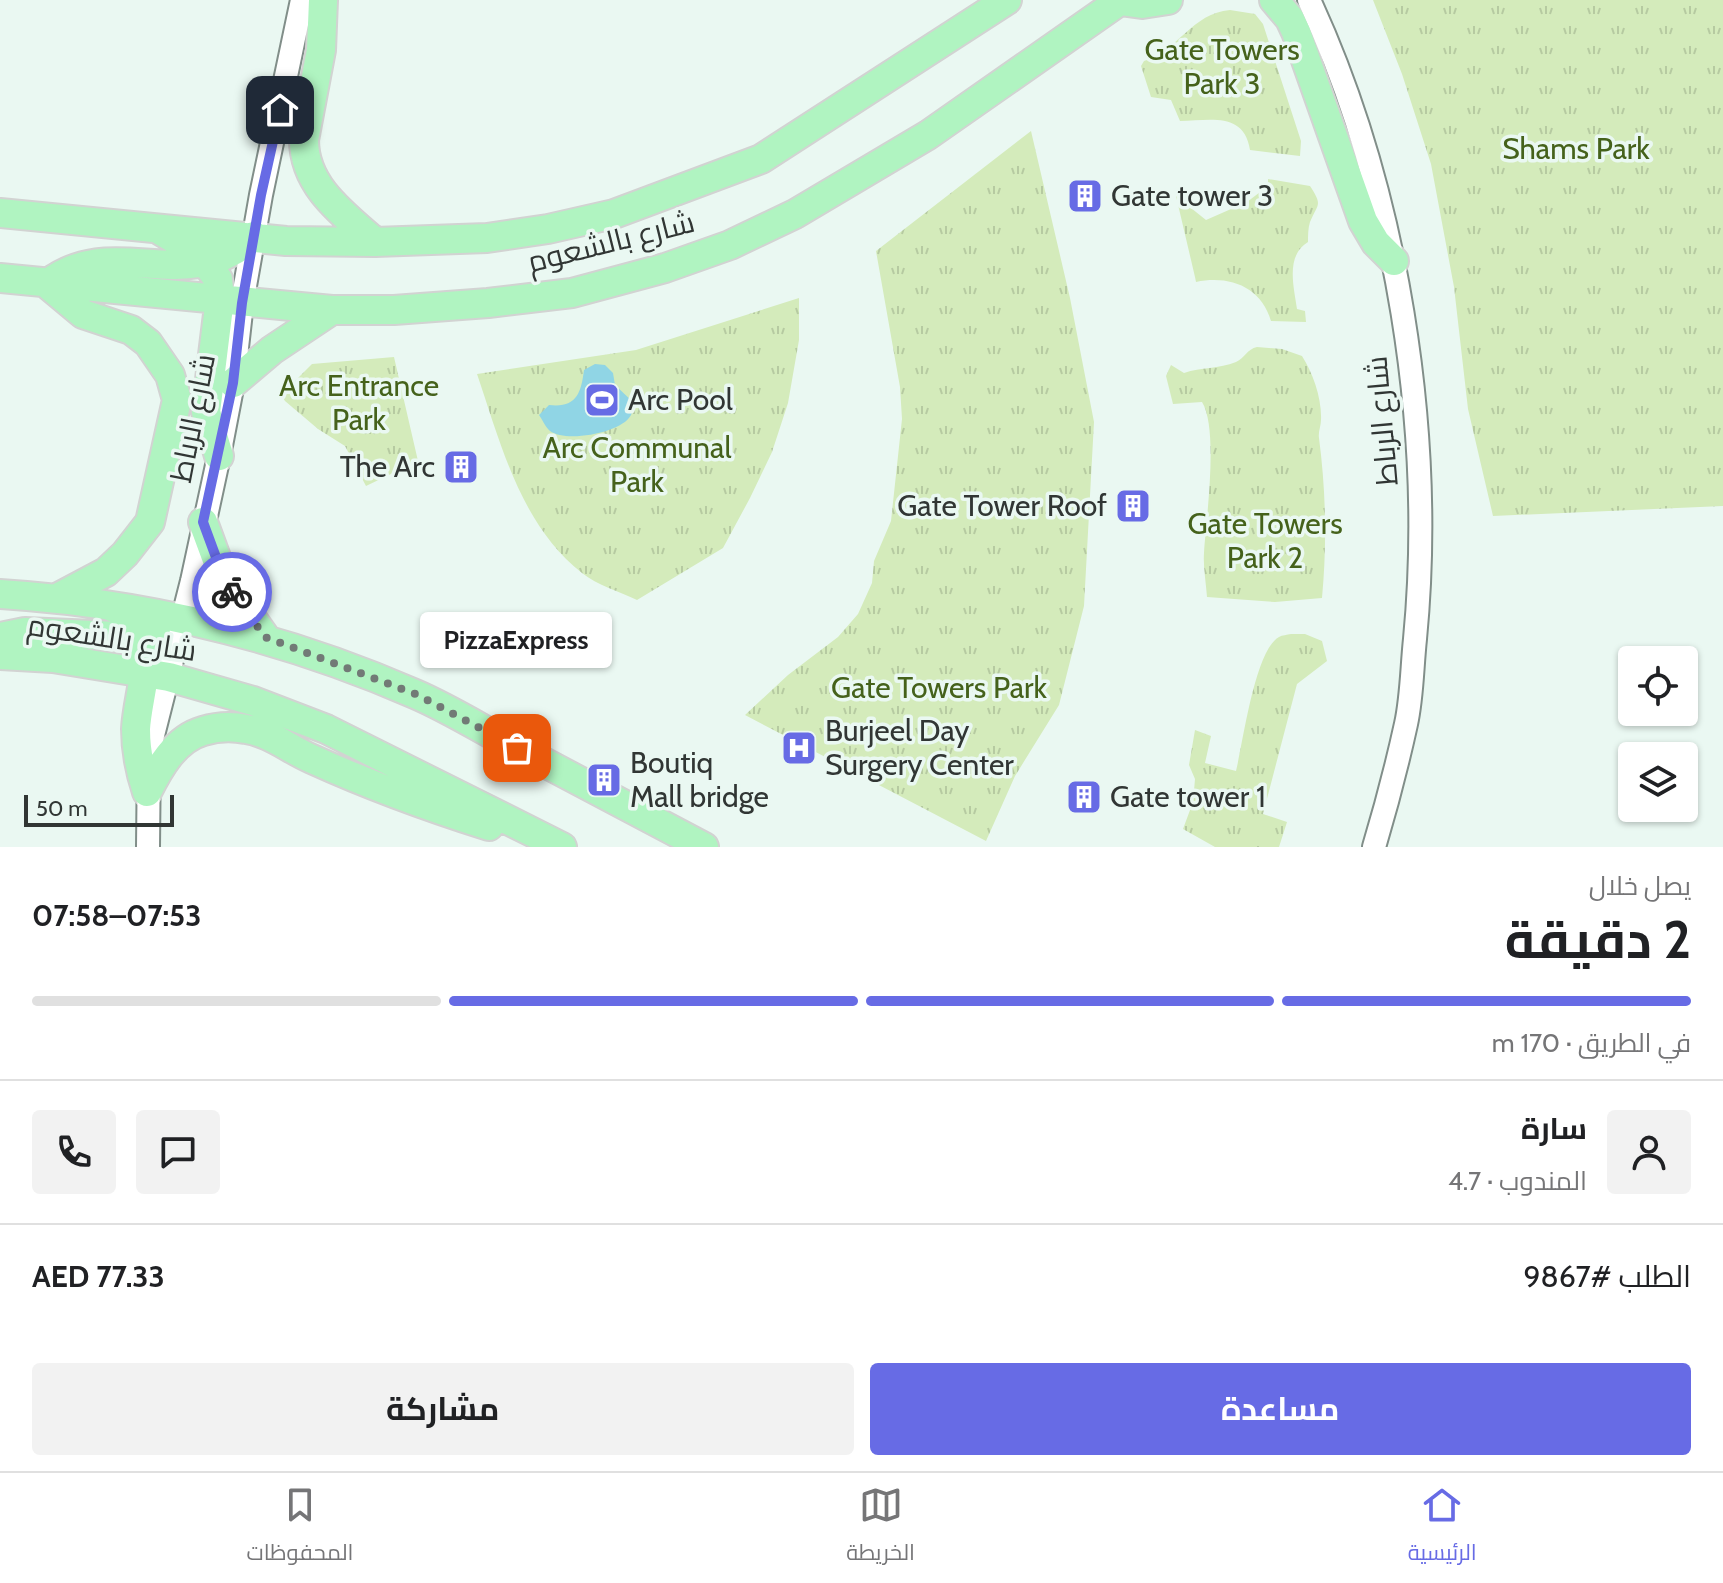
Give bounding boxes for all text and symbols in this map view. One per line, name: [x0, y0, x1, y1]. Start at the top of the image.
park label: Gate Towers Park 3: [1144, 31, 1300, 102]
pin: [246, 76, 314, 144]
icon: home: [258, 88, 302, 132]
park label: Shams Park: [1502, 130, 1650, 167]
building icon: Gate tower 3: [1066, 177, 1104, 215]
place label: Gate tower 3: [1111, 177, 1273, 214]
street label: شارع بالشعوم: [523, 203, 699, 282]
street label: شارع الرباط: [162, 351, 225, 486]
street label: شارع الرباط: [1357, 355, 1408, 487]
park label: Arc Entrance Park: [279, 367, 439, 438]
sports icon: Arc Pool: [583, 381, 621, 419]
place label: Arc Pool: [628, 381, 733, 418]
park label: Arc Communal Park: [542, 429, 732, 500]
place label: The Arc: [340, 448, 435, 485]
building icon: The Arc: [442, 448, 480, 486]
place label: Gate Tower Roof: [897, 487, 1107, 524]
building icon: Gate Tower Roof: [1114, 487, 1152, 525]
park label: Gate Towers Park 2: [1187, 505, 1343, 576]
courier: [192, 552, 272, 632]
icon: bike: [210, 570, 254, 614]
street label: شارع بالشعوم: [24, 606, 199, 671]
callout: PizzaExpress: [421, 612, 613, 668]
text: PizzaExpress: [444, 624, 588, 656]
map controls: [1618, 646, 1698, 822]
button: locate: [1618, 646, 1698, 726]
park label: Gate Towers Park: [831, 669, 1048, 706]
place label: Burjeel Day Surgery Center: [825, 712, 1014, 783]
pin: [483, 714, 551, 782]
icon: bag: [495, 726, 539, 770]
hospital icon: Burjeel Day Surgery Center: [780, 729, 818, 767]
button: layers: [1618, 742, 1698, 822]
place label: Boutiq Mall bridge: [630, 744, 769, 815]
building icon: Boutiq Mall bridge: [585, 761, 623, 799]
building icon: Gate tower 1: [1065, 778, 1103, 816]
place label: Gate tower 1: [1110, 778, 1266, 815]
scale bar: [24, 791, 174, 827]
text: 50 m: [36, 795, 88, 822]
text: يصل خلال: [1589, 870, 1691, 902]
text: 07:53–07:58: [32, 897, 201, 934]
text: 2 دقيقة: [1505, 908, 1691, 971]
text: في الطريق · 170 m: [1492, 1027, 1691, 1059]
button: phone: [32, 1110, 116, 1194]
button: chat: [136, 1110, 220, 1194]
text: سارة: [1521, 1110, 1587, 1147]
button: person: [1607, 1110, 1691, 1194]
text: المندوب · 4.7: [1448, 1165, 1587, 1197]
text: AED 77.33: [32, 1258, 165, 1295]
text: الطلب #9867: [1523, 1258, 1691, 1295]
button: مشاركة: [32, 1363, 854, 1455]
button: مساعدة: [870, 1363, 1691, 1455]
tab: المحفوظات: [246, 1483, 353, 1573]
tab: الخريطة: [846, 1483, 915, 1573]
tab: الرئيسية: [1408, 1483, 1477, 1573]

